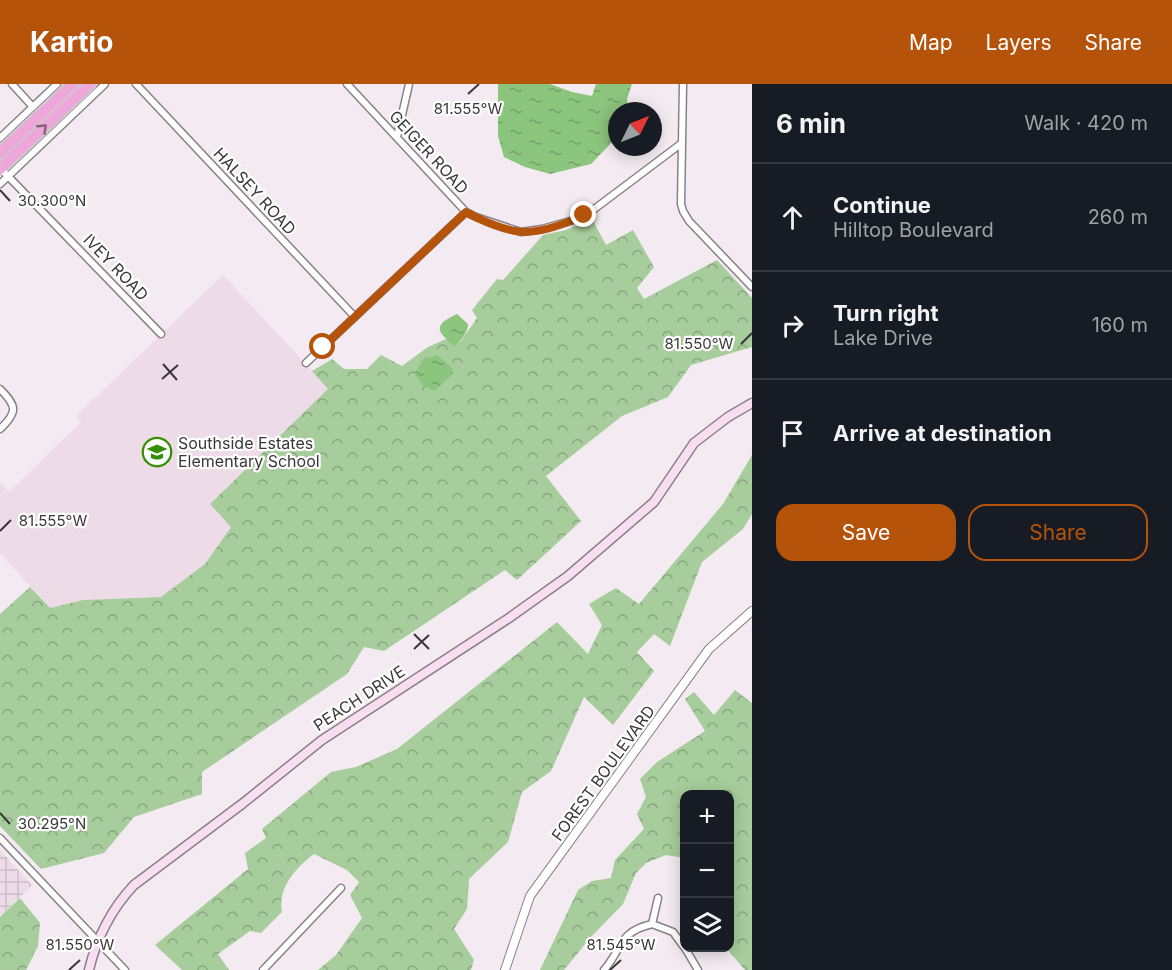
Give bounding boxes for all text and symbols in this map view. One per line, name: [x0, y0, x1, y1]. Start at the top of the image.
text: Kartio: [30, 25, 113, 59]
text: Map: [909, 30, 953, 55]
text: Layers: [986, 30, 1052, 55]
text: Share: [1085, 30, 1142, 55]
text: 81.555°W: [434, 99, 502, 118]
north arrow: [608, 102, 662, 156]
street label: GEIGER ROAD: [385, 106, 473, 198]
text: 6 min: [776, 108, 846, 139]
text: Walk · 420 m: [1024, 111, 1148, 135]
one-way arrow: [36, 124, 47, 135]
street label: HALSEY ROAD: [210, 143, 300, 239]
text: 30.300°N: [18, 191, 86, 210]
text: Continue: [833, 192, 931, 218]
route end: [570, 201, 596, 227]
icon: ahead: [776, 201, 809, 234]
text: 260 m: [1088, 205, 1148, 229]
text: Hilltop Boulevard: [833, 218, 994, 242]
street label: IVEY ROAD: [79, 230, 153, 304]
text: Turn right: [833, 300, 939, 326]
icon: right: [776, 309, 809, 342]
text: 160 m: [1092, 313, 1148, 337]
text: Lake Drive: [833, 326, 933, 350]
route start: [309, 333, 335, 359]
text: 81.550°W: [665, 334, 734, 353]
icon: arrive: [776, 417, 809, 450]
text: Arrive at destination: [833, 420, 1052, 446]
place label: Southside Estates Elementary School: [178, 433, 320, 471]
school or university icon: Southside Estates Elementary School: [141, 436, 173, 468]
button: Save: [776, 504, 956, 561]
button: Share: [968, 504, 1148, 561]
text: 81.555°W: [19, 511, 87, 530]
street label: PEACH DRIVE: [309, 661, 409, 735]
street label: FOREST BOULEVARD: [547, 701, 659, 845]
map controls: [680, 790, 734, 952]
button: +: [680, 790, 734, 844]
text: 30.295°N: [18, 814, 86, 833]
button: −: [680, 844, 734, 898]
button: layers: [680, 898, 734, 952]
text: 81.550°W: [46, 935, 115, 954]
text: 81.545°W: [586, 935, 656, 954]

